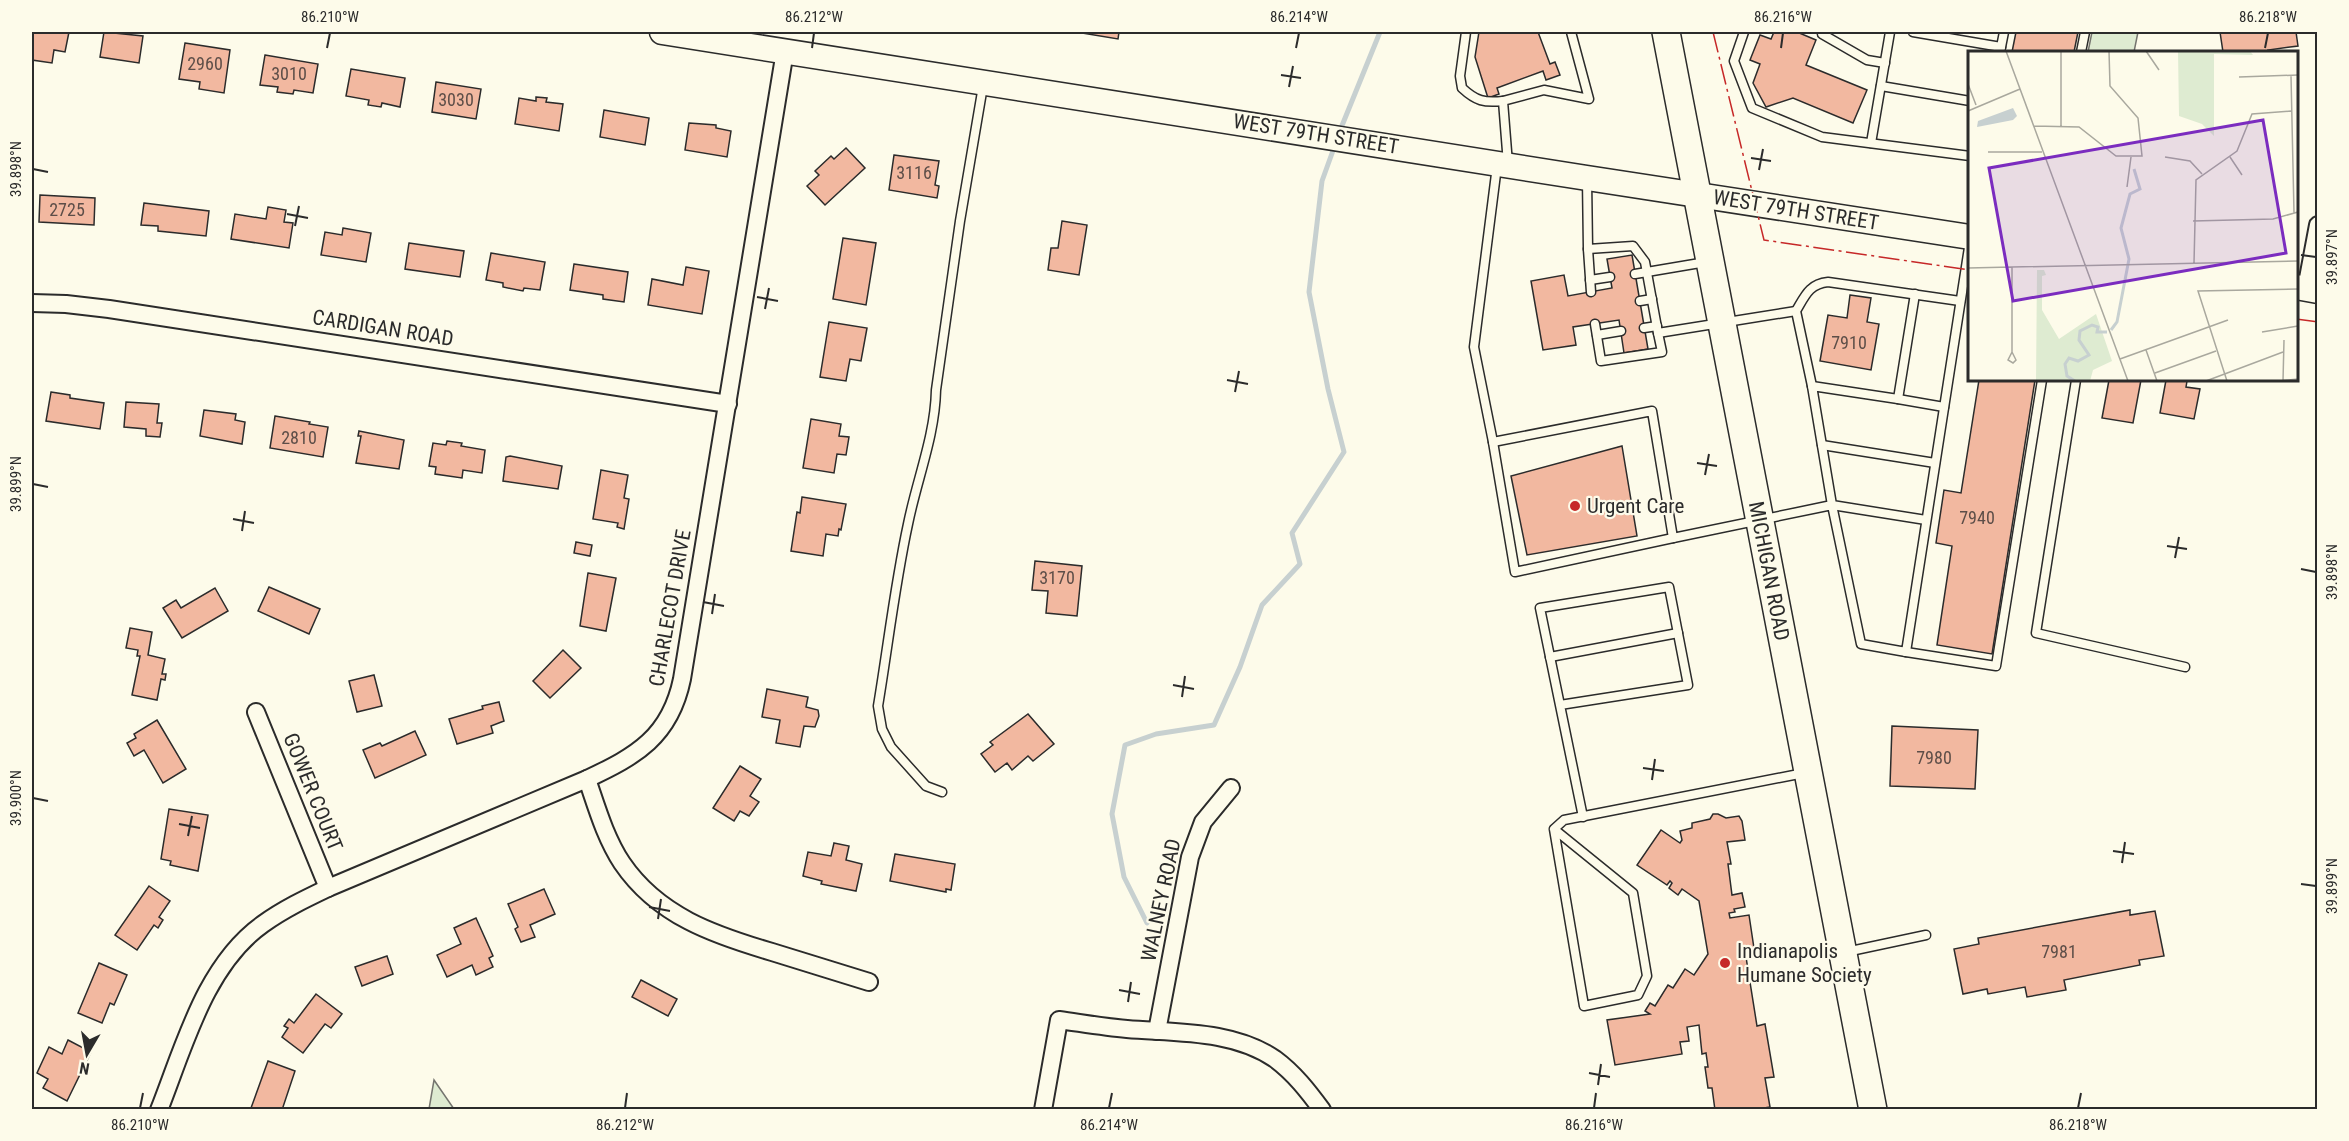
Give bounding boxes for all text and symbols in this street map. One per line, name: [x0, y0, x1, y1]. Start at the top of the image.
text: 86.210°W: [301, 8, 360, 26]
text: 86.212°W: [785, 8, 844, 26]
text: 86.214°W: [1270, 8, 1329, 26]
text: 86.216°W: [1754, 8, 1813, 26]
text: 86.218°W: [2239, 8, 2298, 26]
inset map: [1968, 51, 2298, 381]
house number: 2960: [187, 53, 223, 74]
house number: 3010: [271, 63, 307, 84]
house number: 3030: [438, 89, 474, 110]
street label: WEST 79TH STREET: [1232, 109, 1400, 159]
text: 39.898°N: [7, 141, 25, 197]
house number: 3116: [896, 162, 932, 183]
street label: WEST 79TH STREET: [1712, 185, 1880, 235]
house number: 2725: [49, 199, 85, 220]
text: 39.897°N: [2323, 229, 2341, 285]
street label: CARDIGAN ROAD: [311, 305, 455, 351]
house number: 7910: [1831, 332, 1867, 353]
house number: 2810: [281, 427, 317, 448]
text: 39.899°N: [7, 456, 25, 512]
place label: Urgent Care: [1587, 494, 1685, 518]
marker: Urgent Care: [1568, 499, 1582, 513]
street label: MICHIGAN ROAD: [1744, 499, 1794, 643]
house number: 7940: [1959, 507, 1995, 528]
street label: CHARLECOT DRIVE: [644, 528, 696, 688]
text: 39.898°N: [2323, 544, 2341, 600]
house number: 3170: [1039, 567, 1075, 588]
street label: GOWER COURT: [278, 730, 348, 855]
house number: 7980: [1916, 747, 1952, 768]
text: 39.900°N: [7, 770, 25, 826]
street label: WALNEY ROAD: [1136, 837, 1186, 963]
text: 39.899°N: [2323, 858, 2341, 914]
place label: Indianapolis Humane Society: [1737, 939, 1872, 987]
house number: 7981: [2041, 941, 2077, 962]
marker: Indianapolis Humane Society: [1718, 956, 1732, 970]
north arrow: [57, 1024, 117, 1084]
text: N: [78, 1058, 91, 1078]
text: 86.210°W: [111, 1116, 170, 1134]
text: 86.212°W: [596, 1116, 655, 1134]
text: 86.214°W: [1080, 1116, 1139, 1134]
text: 86.216°W: [1565, 1116, 1624, 1134]
text: 86.218°W: [2049, 1116, 2108, 1134]

